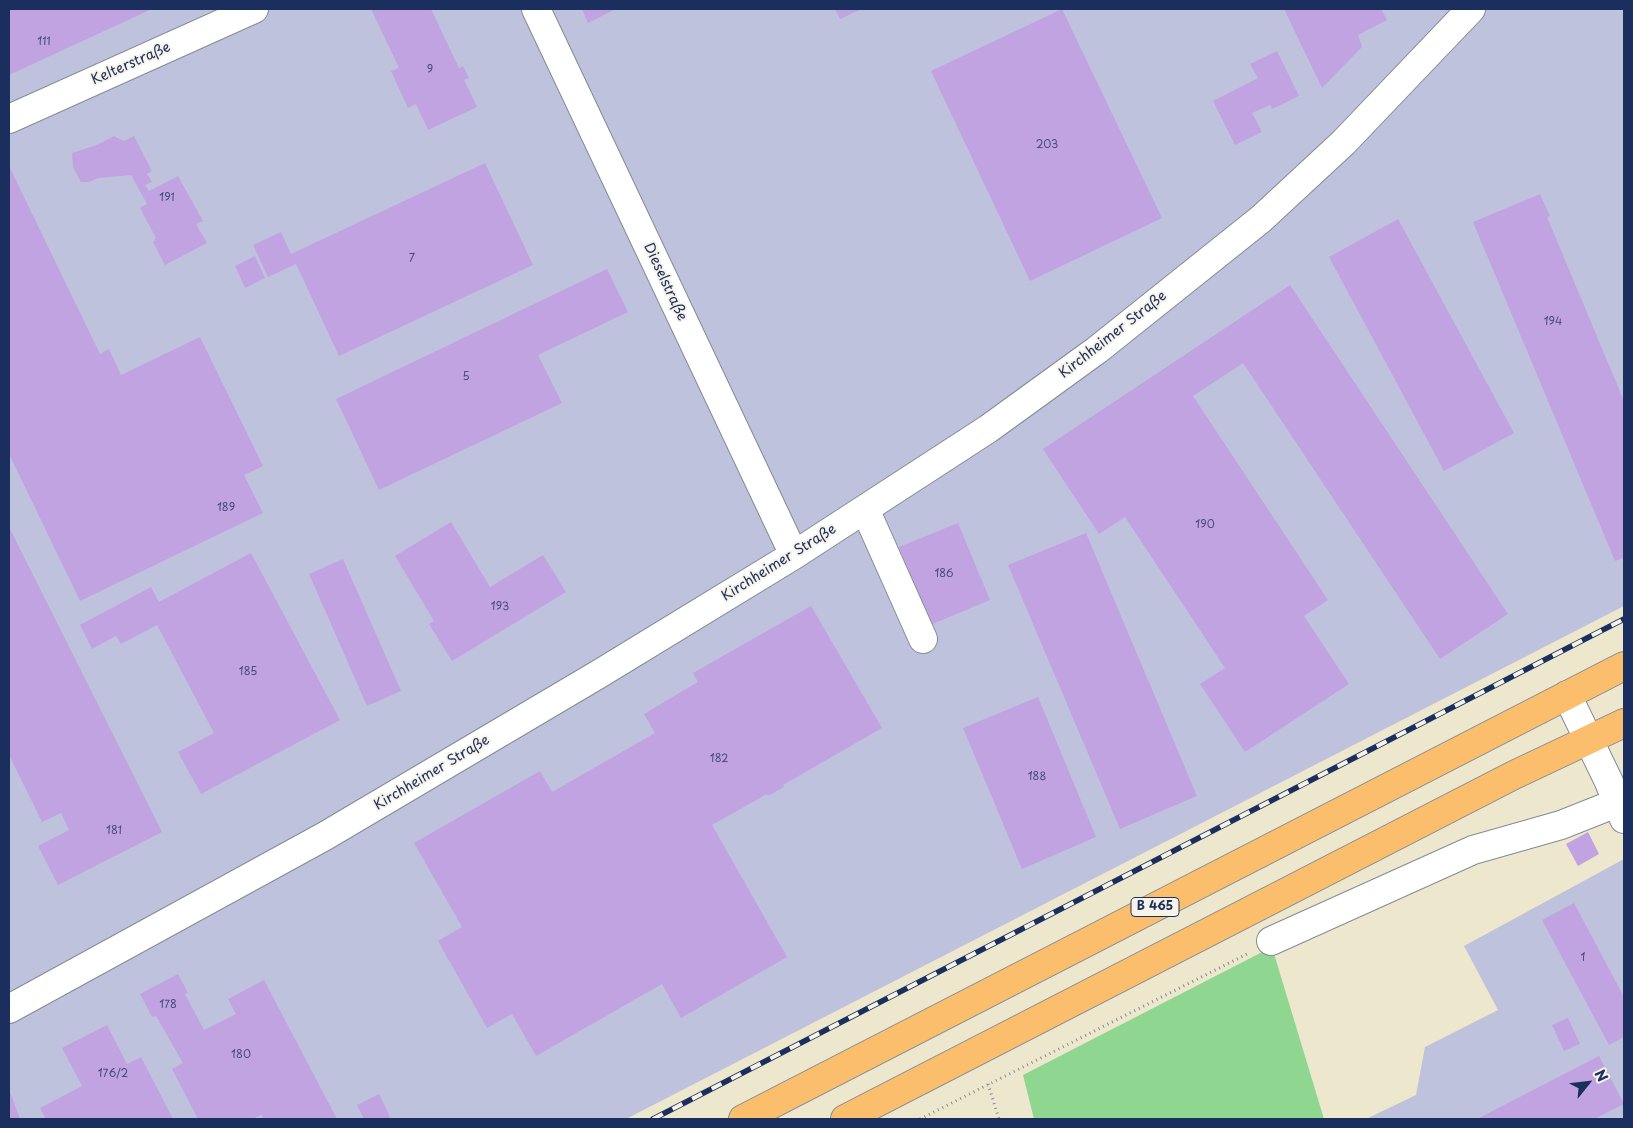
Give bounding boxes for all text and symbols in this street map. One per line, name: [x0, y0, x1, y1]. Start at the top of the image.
house number: 111: [37, 35, 51, 49]
street label: Kelterstraße: [89, 39, 173, 89]
house number: 9: [427, 63, 433, 77]
house number: 203: [1036, 138, 1058, 152]
house number: 191: [159, 191, 175, 205]
street label: Dieselstraße: [640, 240, 690, 324]
house number: 7: [409, 252, 415, 266]
street label: Kirchheimer Straße: [1056, 288, 1170, 382]
house number: 194: [1544, 315, 1562, 329]
house number: 5: [462, 370, 470, 384]
house number: 189: [217, 501, 235, 515]
house number: 190: [1195, 518, 1215, 532]
street label: Kirchheimer Straße: [719, 521, 839, 605]
house number: 186: [934, 567, 954, 581]
house number: 193: [491, 600, 509, 614]
house number: 185: [239, 665, 257, 679]
street label: Kirchheimer Straße: [371, 732, 493, 814]
house number: 182: [710, 752, 728, 766]
house number: 188: [1028, 770, 1046, 784]
house number: 181: [106, 824, 122, 838]
road number: B 465: [1131, 898, 1179, 916]
house number: 1: [1581, 951, 1585, 965]
house number: 178: [159, 998, 177, 1012]
house number: 180: [231, 1048, 251, 1062]
north arrow: [1563, 1058, 1613, 1108]
text: N: [1590, 1066, 1613, 1085]
house number: 176/2: [98, 1067, 128, 1081]

